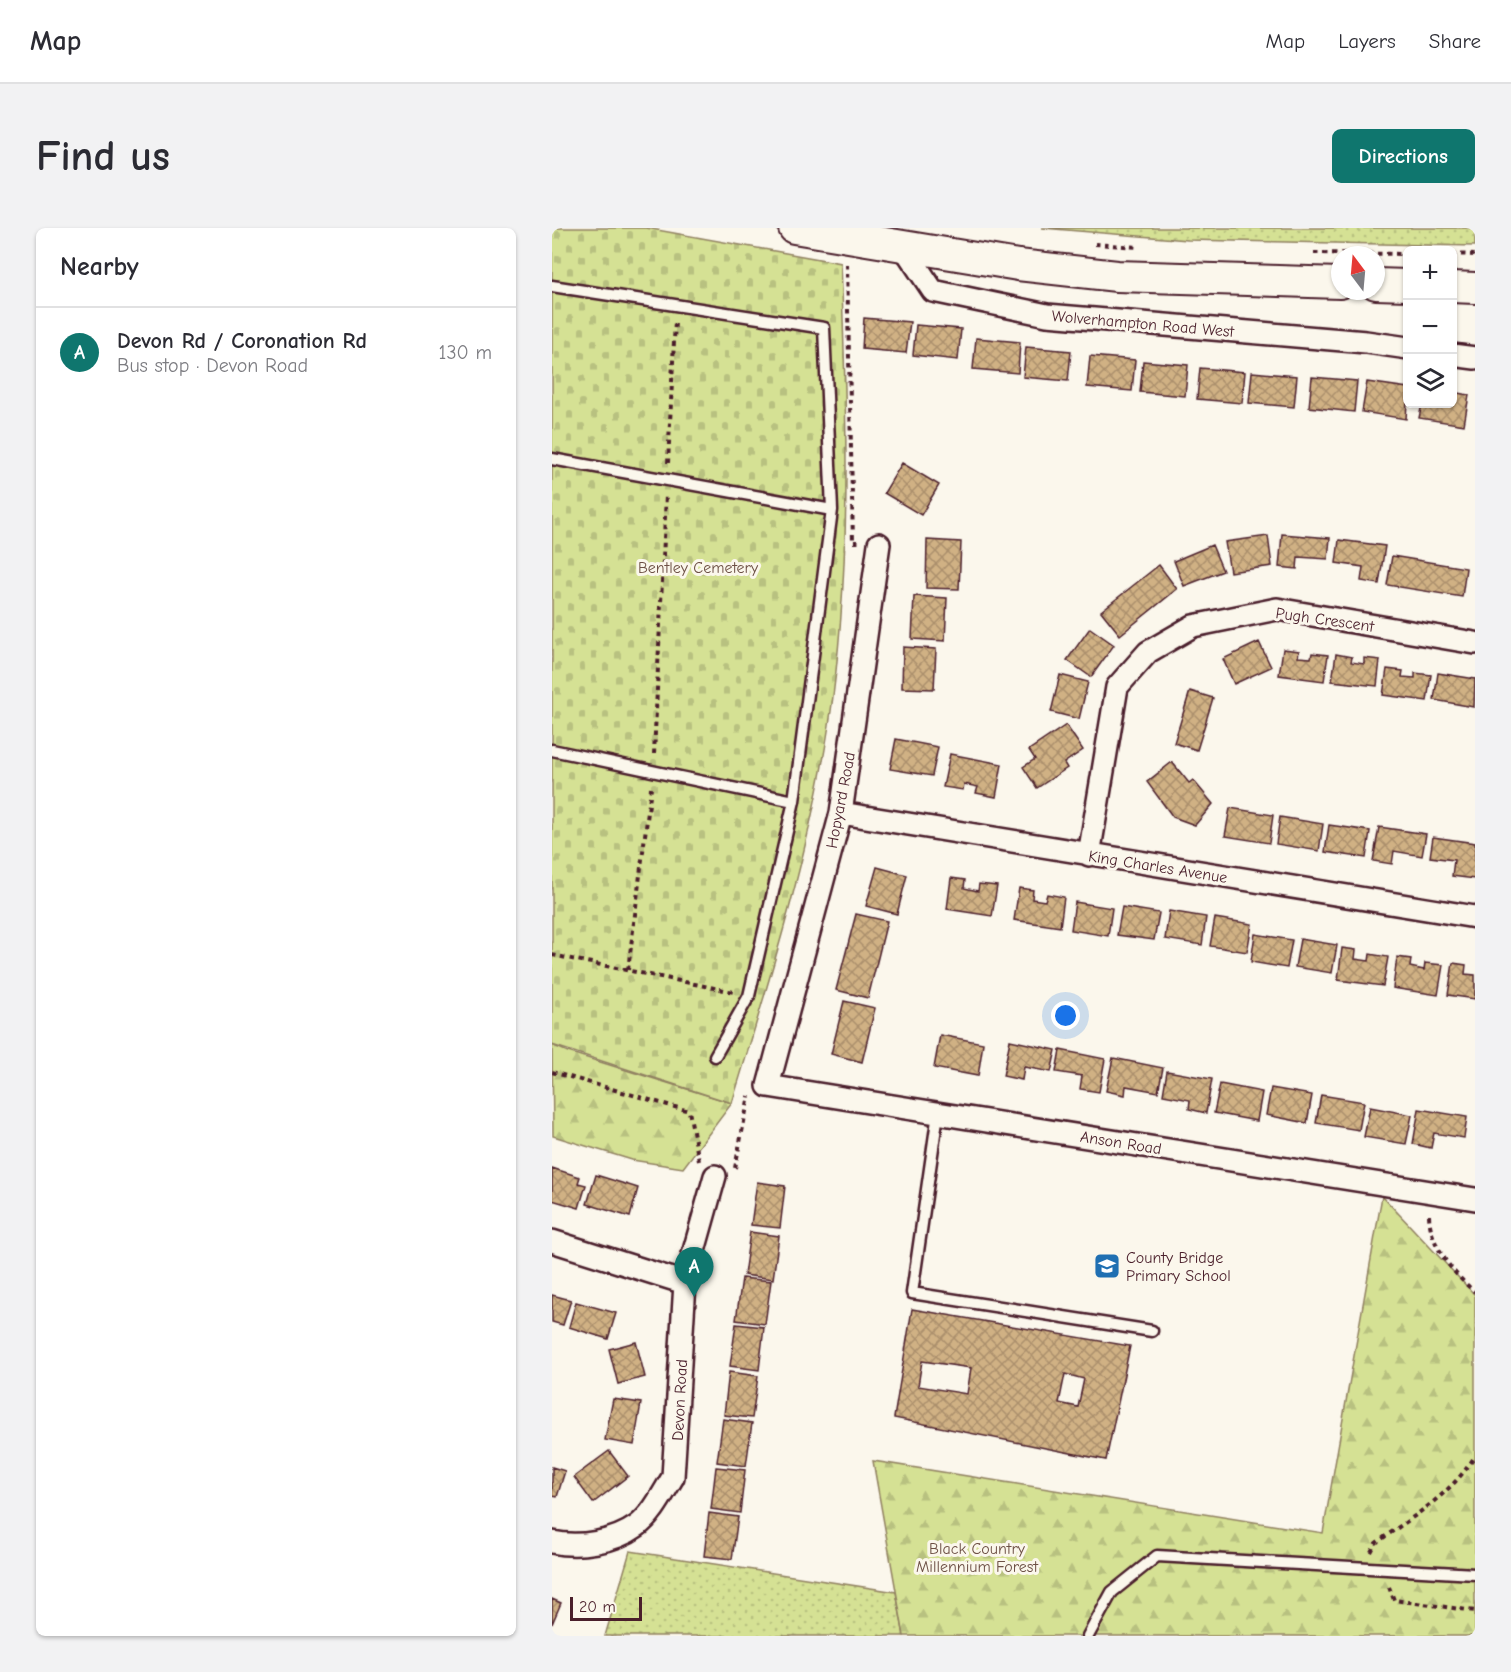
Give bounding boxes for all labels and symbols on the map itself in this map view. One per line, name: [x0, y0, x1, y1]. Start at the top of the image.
north arrow: [1331, 246, 1385, 300]
street label: Wolverhampton Road West: [1051, 307, 1235, 341]
park label: Bentley Cemetery: [638, 559, 759, 577]
street label: Pugh Crescent: [1274, 604, 1376, 636]
street label: Hopyard Road: [823, 750, 859, 850]
street label: King Charles Avenue: [1087, 847, 1229, 887]
your location: [1051, 1001, 1080, 1030]
street label: Anson Road: [1079, 1128, 1163, 1158]
pin: A: [674, 1248, 714, 1297]
place label: County Bridge Primary School: [1126, 1249, 1231, 1285]
school or university icon: County Bridge Primary School: [1092, 1251, 1122, 1281]
street label: Devon Road: [669, 1359, 691, 1441]
park label: Black Country Millennium Forest: [916, 1540, 1039, 1576]
scale bar: [570, 1594, 642, 1622]

